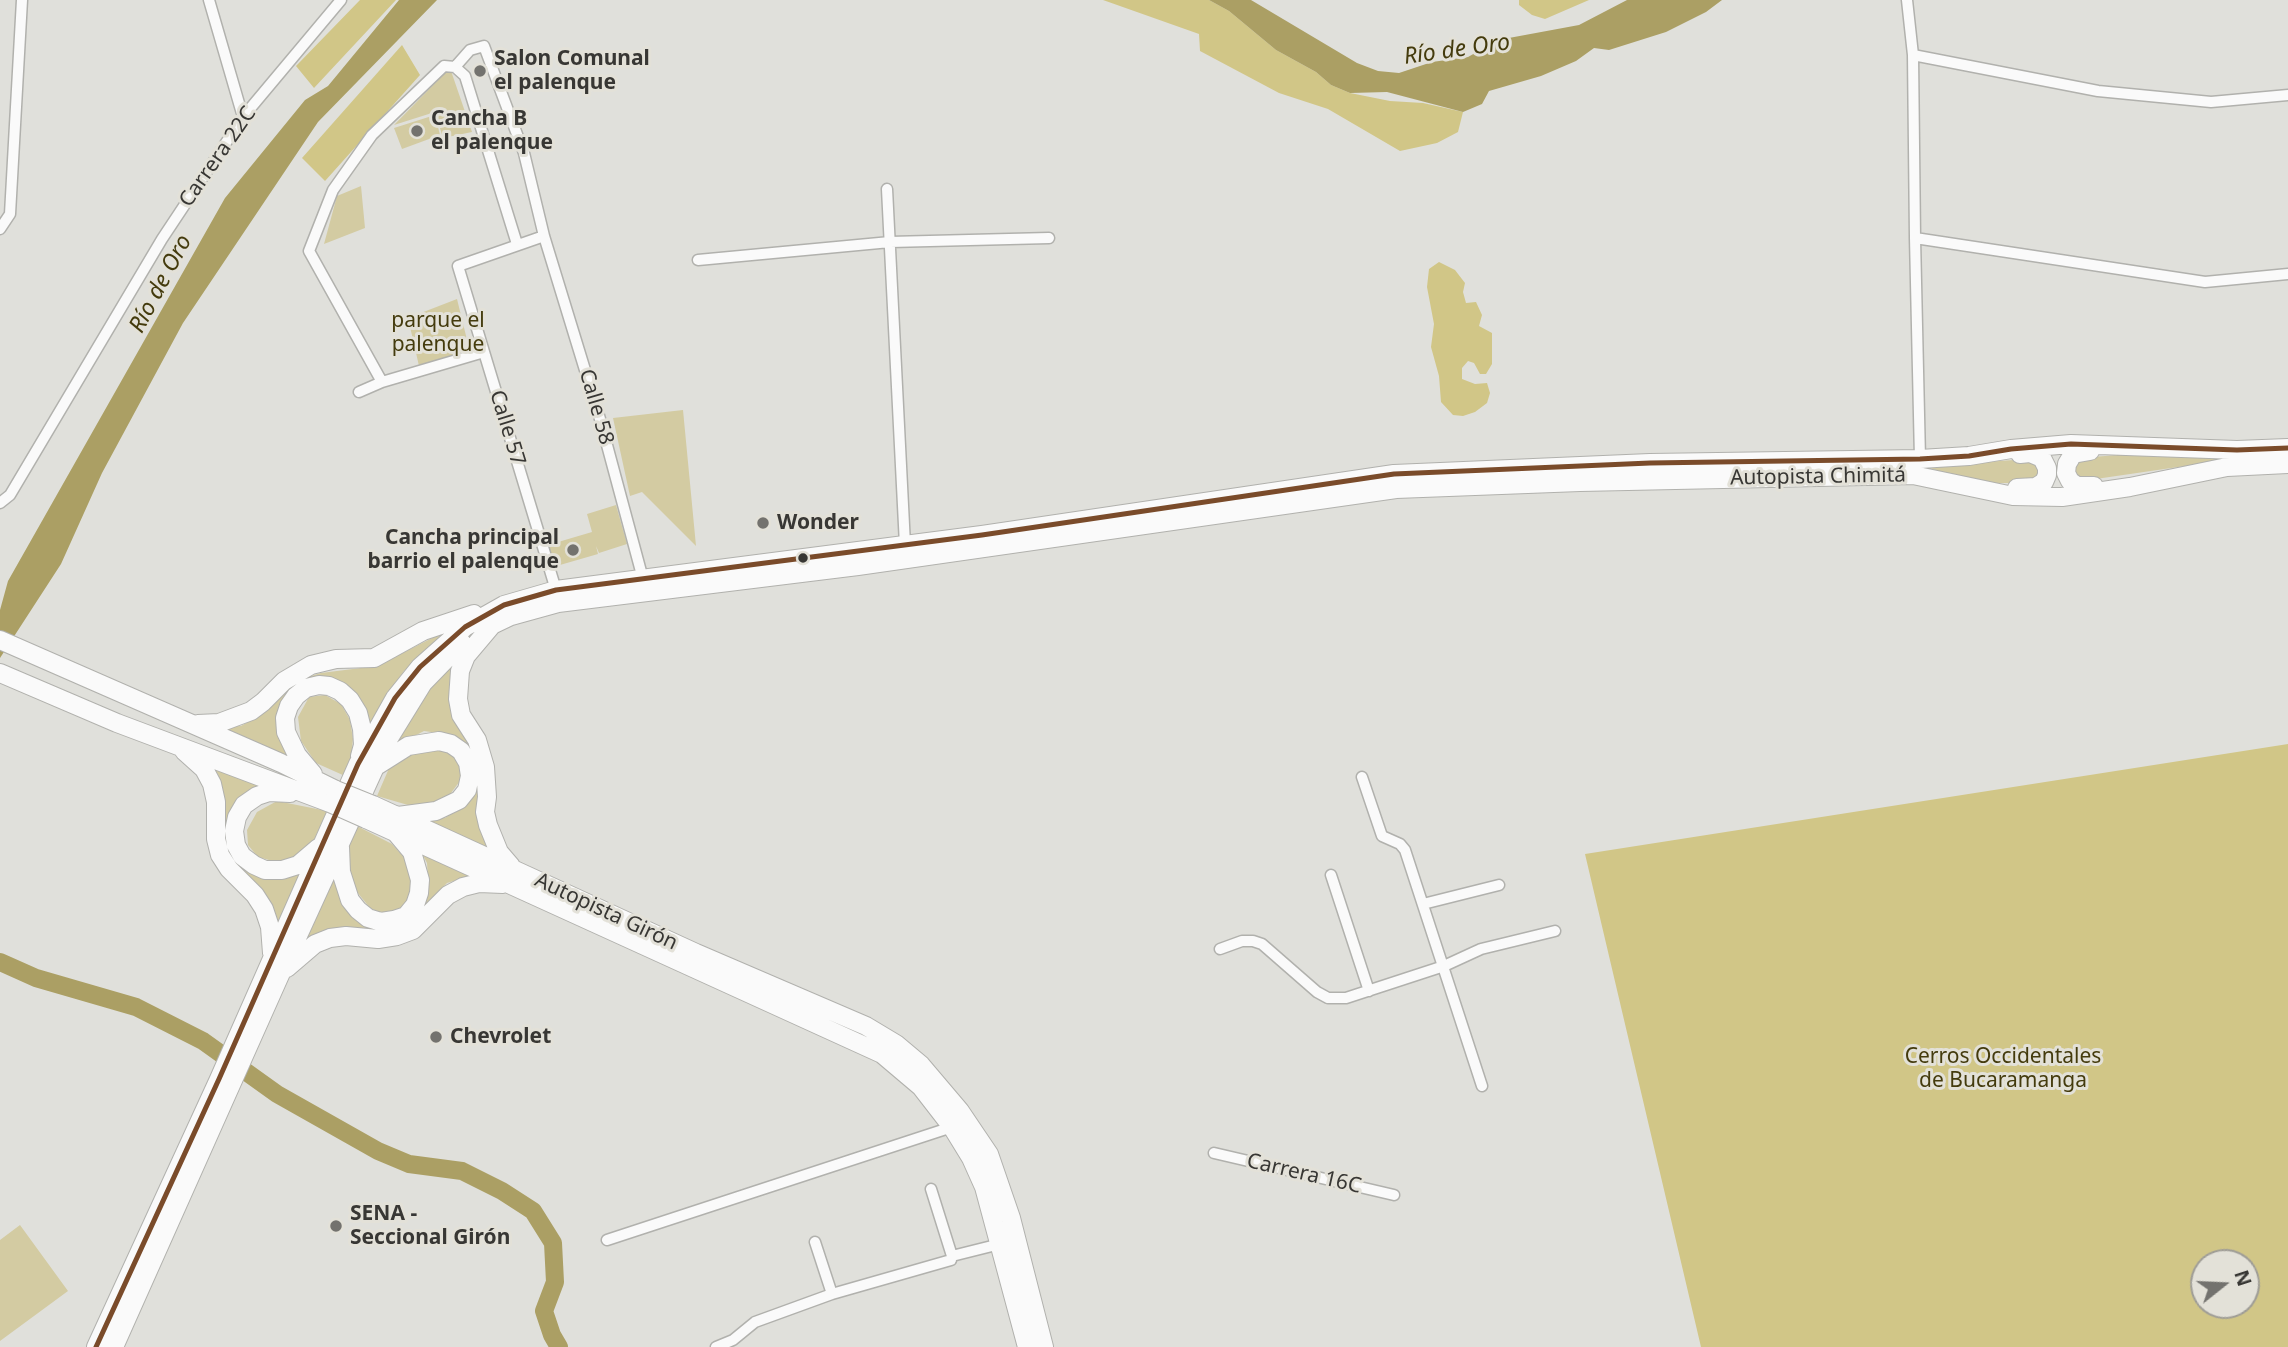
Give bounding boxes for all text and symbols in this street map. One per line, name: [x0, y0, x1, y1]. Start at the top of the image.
water label: Río de Oro: [1402, 29, 1512, 71]
place label: Salon Comunal el palenque: [494, 46, 650, 96]
marker: Salon Comunal el palenque: [472, 63, 488, 79]
street label: Carrera 22C: [174, 102, 262, 212]
place label: Cancha B el palenque: [431, 106, 553, 156]
marker: Cancha B el palenque: [409, 123, 425, 139]
water label: Río de Oro: [124, 230, 198, 338]
park label: parque el palenque: [391, 308, 485, 358]
street label: Calle 58: [573, 366, 619, 448]
street label: Calle 57: [484, 387, 530, 469]
street label: Autopista Chimitá: [1730, 463, 1906, 491]
place label: Wonder: [777, 510, 859, 536]
marker: Wonder: [755, 515, 771, 531]
place label: Cancha principal barrio el palenque: [368, 525, 559, 575]
marker: Cancha principal barrio el palenque: [565, 542, 581, 558]
unlabelled marker: [796, 551, 810, 565]
street label: Autopista Girón: [531, 868, 681, 956]
place label: Chevrolet: [450, 1024, 551, 1050]
marker: Chevrolet: [428, 1029, 444, 1045]
park label: Cerros Occidentales de Bucaramanga: [1905, 1044, 2101, 1094]
street label: Carrera 16C: [1244, 1149, 1364, 1199]
place label: SENA - Seccional Girón: [350, 1201, 510, 1251]
marker: SENA - Seccional Girón: [328, 1218, 344, 1234]
north arrow: [2190, 1249, 2260, 1319]
text: N: [2228, 1267, 2258, 1289]

